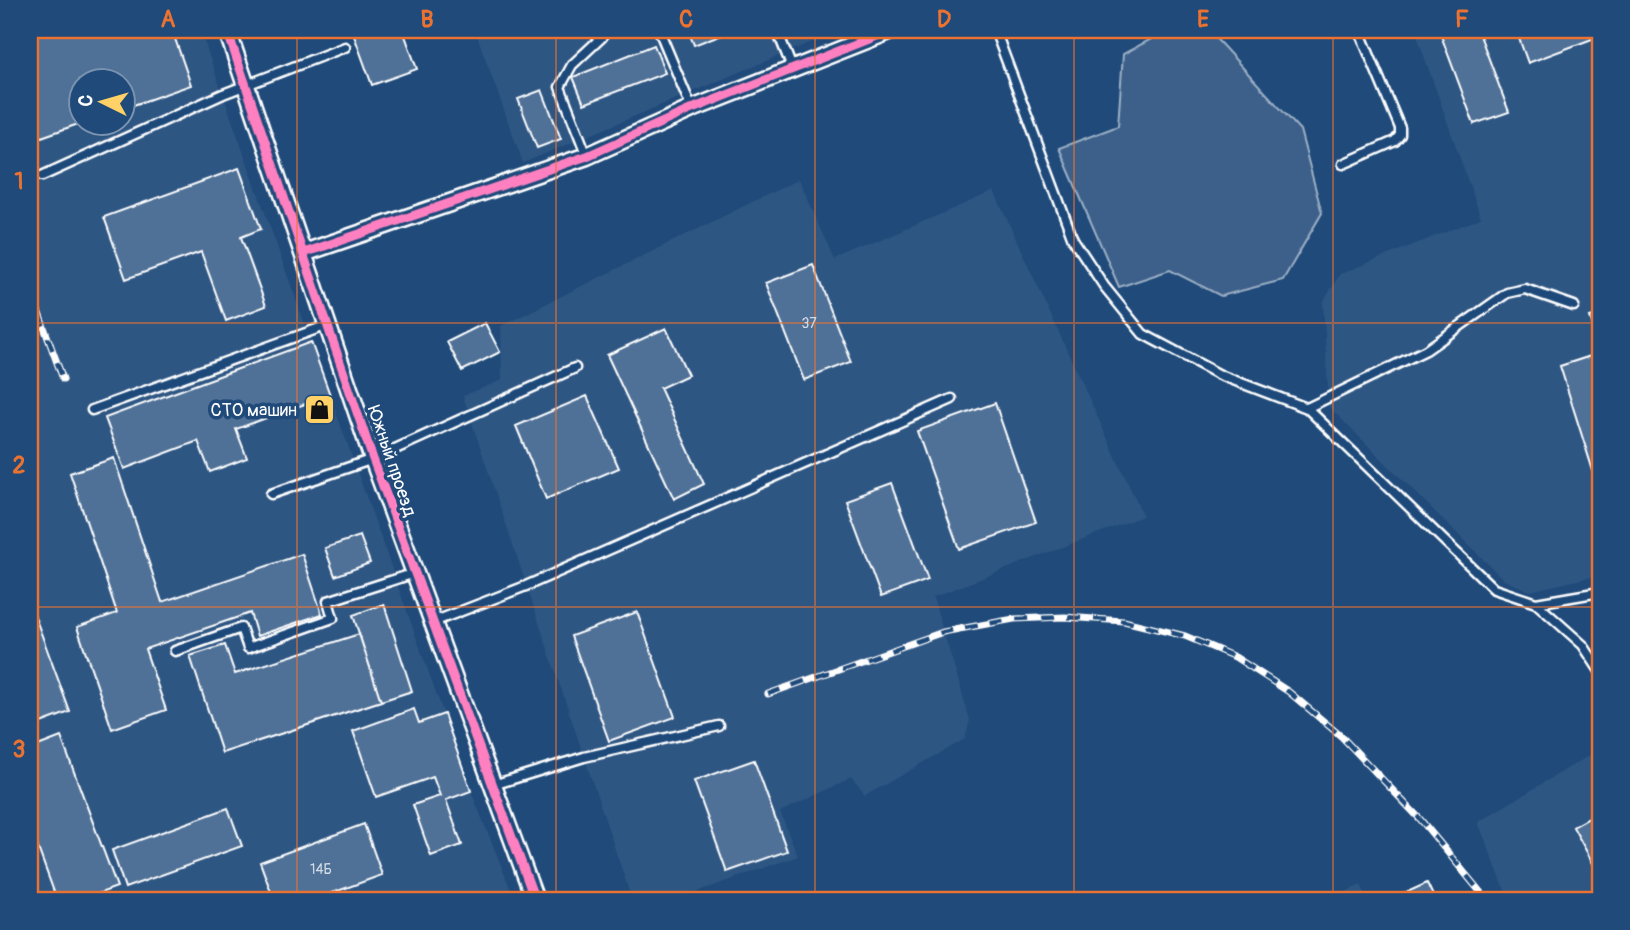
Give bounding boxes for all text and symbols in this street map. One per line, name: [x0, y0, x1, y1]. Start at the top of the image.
text: A: [161, 5, 176, 34]
text: B: [420, 5, 434, 34]
text: C: [679, 5, 693, 34]
text: D: [937, 5, 951, 34]
text: E: [1197, 5, 1209, 34]
text: F: [1455, 5, 1469, 34]
north arrow: [66, 66, 136, 136]
text: С: [74, 93, 99, 107]
text: 1: [15, 167, 24, 196]
house number: 37: [801, 315, 817, 332]
shop icon: СТО машин: [303, 393, 337, 427]
place label: СТО машин: [211, 399, 297, 422]
street label: Южный проезд: [362, 403, 421, 520]
text: 2: [13, 451, 26, 480]
text: 3: [13, 735, 25, 764]
house number: 14Б: [310, 861, 332, 878]

